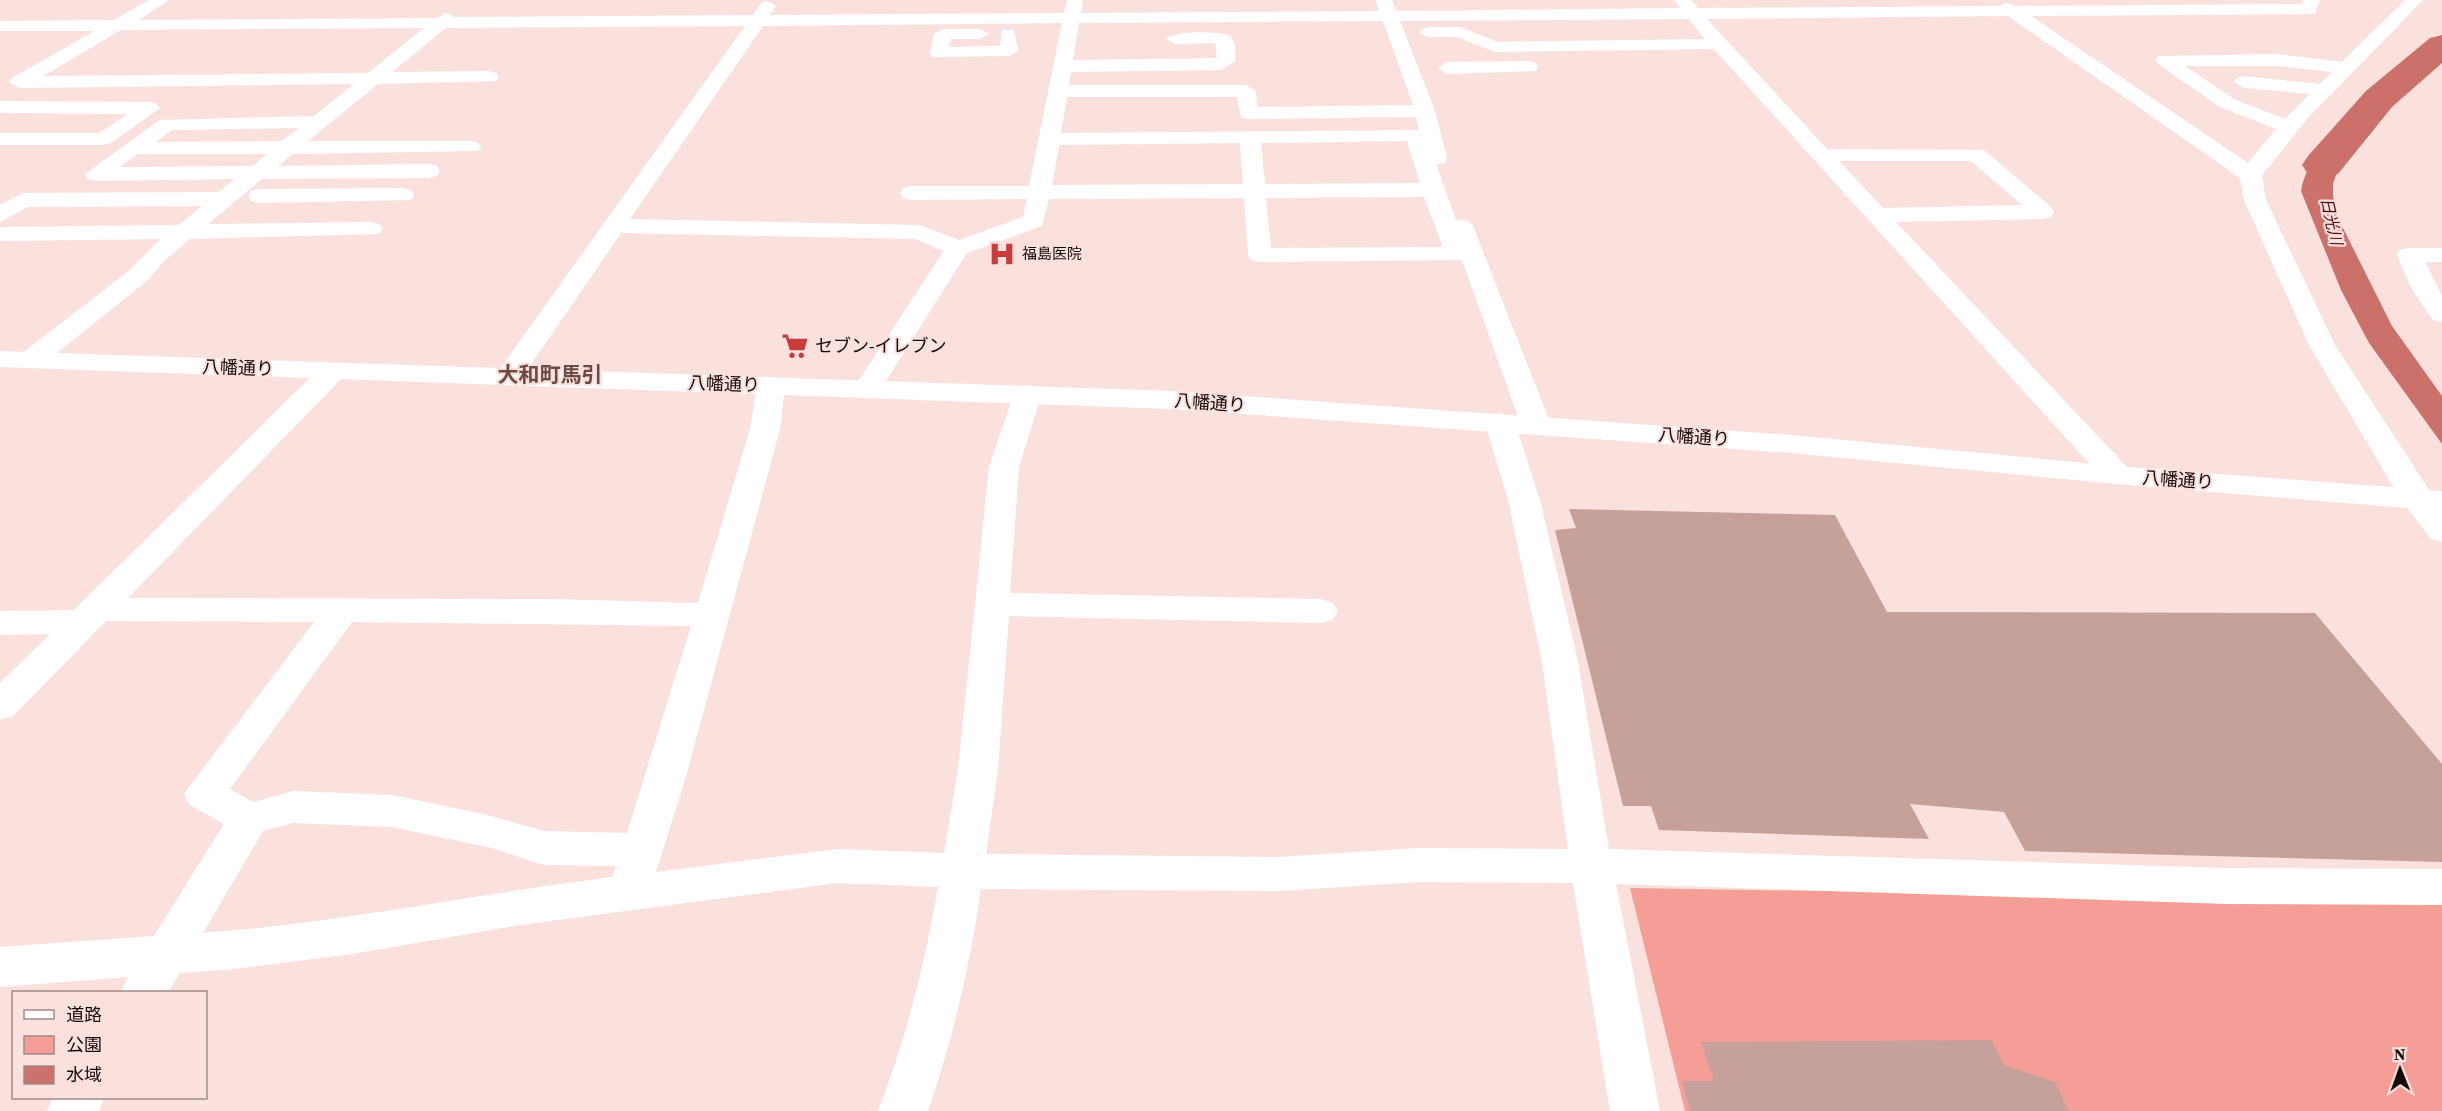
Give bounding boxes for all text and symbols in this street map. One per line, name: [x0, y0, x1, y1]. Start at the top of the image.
water label: 日光川: [2316, 195, 2349, 249]
hospital icon: 福島医院: [987, 239, 1017, 269]
place label: 福島医院: [1022, 243, 1082, 264]
supermarket icon: セブン-イレブン: [780, 331, 810, 361]
place label: セブン-イレブン: [815, 333, 947, 358]
street label: 八幡通り: [202, 354, 274, 381]
district label: 大和町馬引: [498, 360, 603, 389]
street label: 八幡通り: [688, 370, 760, 397]
street label: 八幡通り: [1173, 388, 1247, 417]
street label: 八幡通り: [1657, 422, 1731, 451]
street label: 八幡通り: [2141, 465, 2215, 494]
legend: [12, 991, 207, 1099]
text: 道路: [66, 1002, 102, 1027]
text: 公園: [66, 1032, 102, 1057]
north arrow: [2370, 1039, 2430, 1099]
text: N: [2394, 1043, 2406, 1065]
text: 水域: [66, 1062, 102, 1087]

